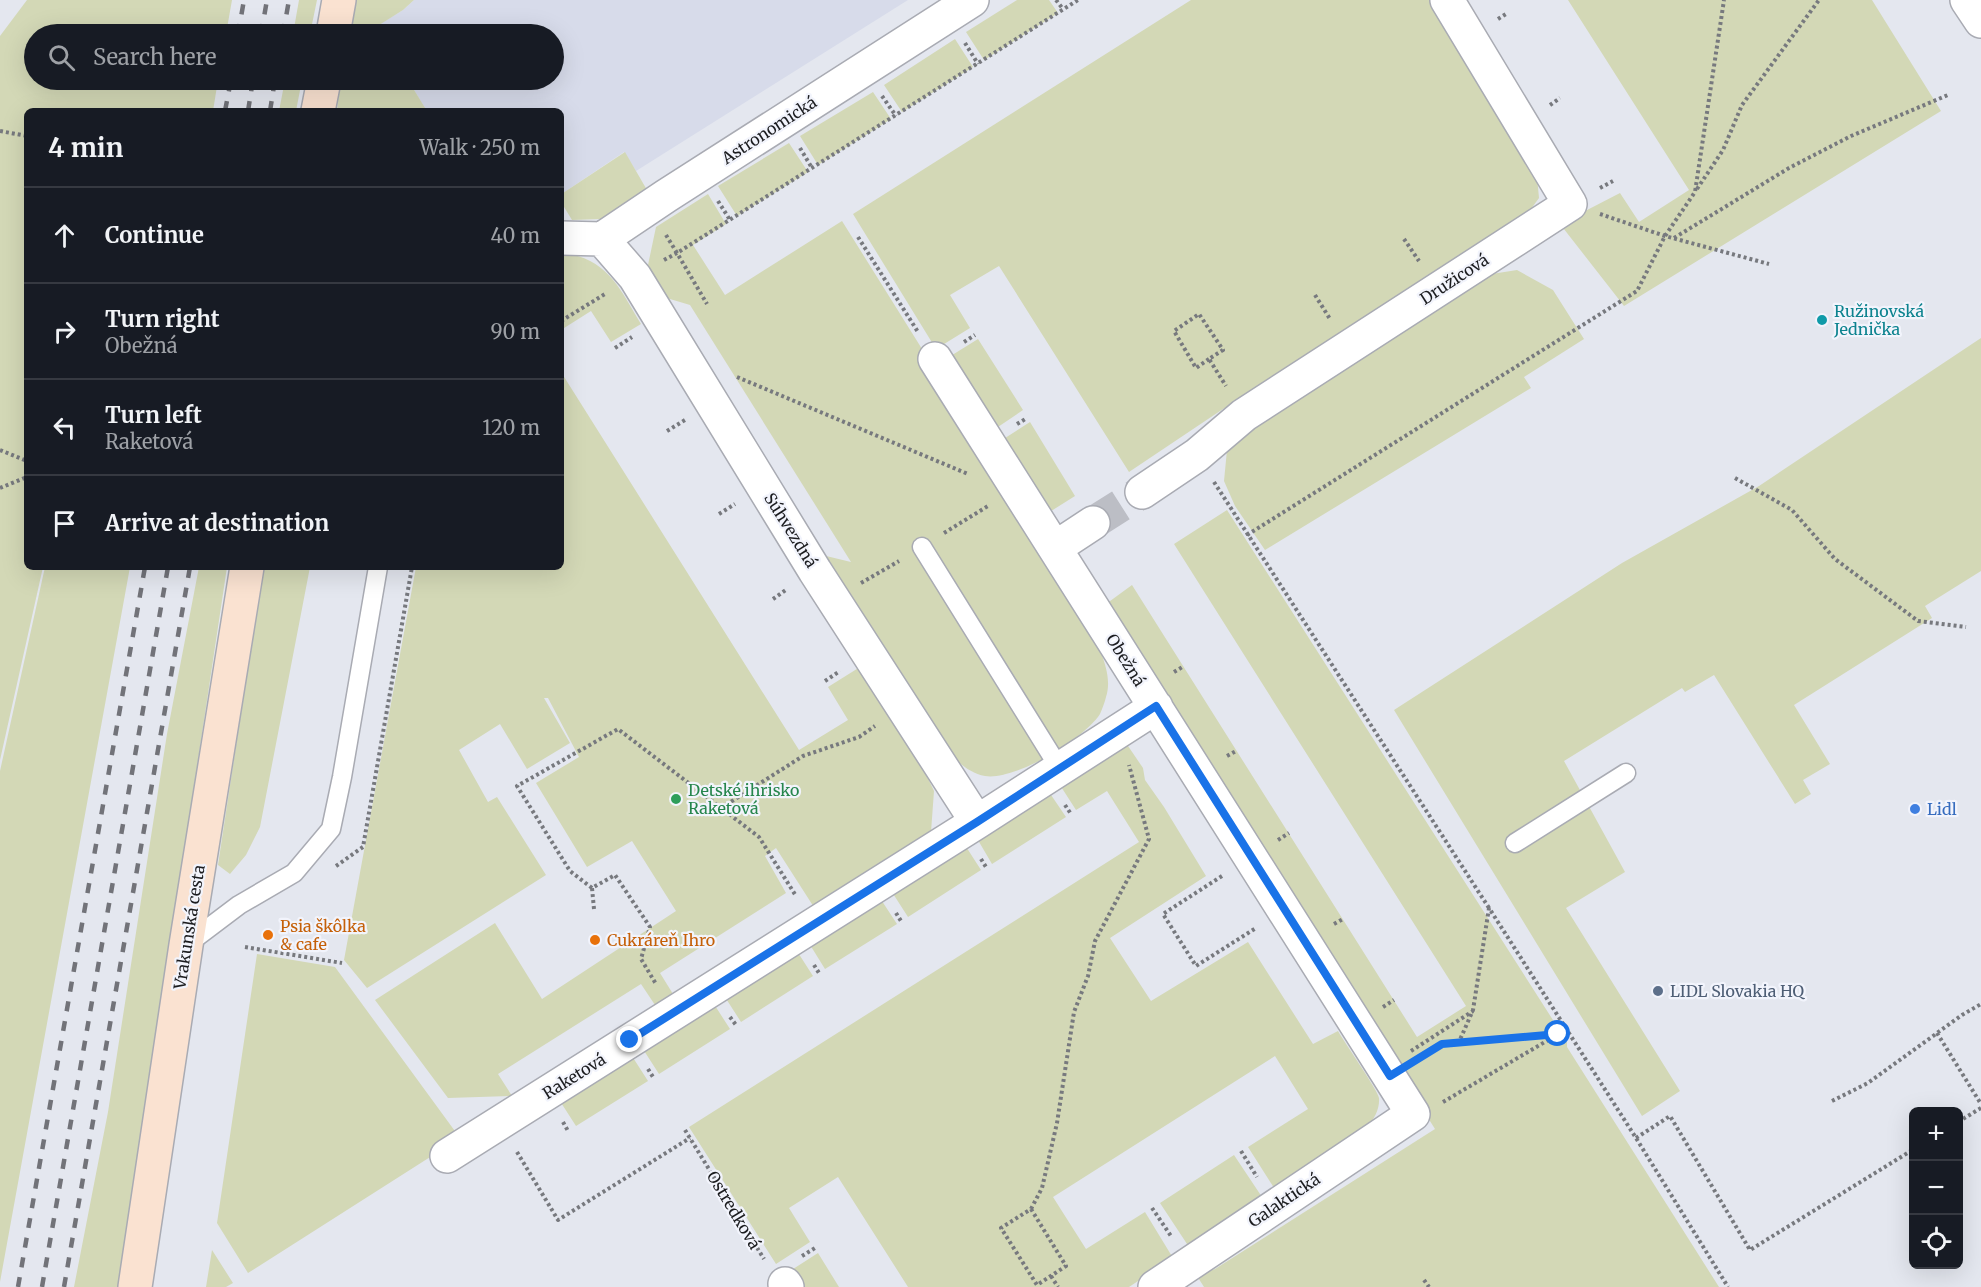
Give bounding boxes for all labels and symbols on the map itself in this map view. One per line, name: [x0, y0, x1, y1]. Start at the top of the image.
street label: Astronomická: [717, 92, 821, 169]
street label: Družicová: [1416, 249, 1492, 309]
place label: Ružinovská Jednička: [1833, 301, 1924, 339]
marker: Ružinovská Jednička: [1815, 313, 1829, 327]
street label: Súhvezdná: [760, 489, 822, 571]
street label: Obežná: [1102, 630, 1150, 690]
place label: Detské ihrisko Raketová: [688, 780, 799, 818]
marker: Detské ihrisko Raketová: [669, 792, 683, 806]
place label: Lidl: [1927, 799, 1957, 819]
marker: Lidl: [1908, 802, 1922, 816]
street label: Vrakunská cesta: [169, 863, 209, 992]
place label: Psia škôlka & cafe: [280, 916, 366, 954]
marker: Psia škôlka & cafe: [261, 928, 275, 942]
place label: Cukráreň Ihro: [607, 930, 715, 950]
marker: Cukráreň Ihro: [588, 933, 602, 947]
place label: LIDL Slovakia HQ: [1670, 981, 1806, 1001]
marker: LIDL Slovakia HQ: [1651, 984, 1665, 998]
route start: [1544, 1020, 1570, 1046]
route end: [616, 1026, 642, 1052]
street label: Raketová: [539, 1049, 610, 1103]
street label: Ostredková: [703, 1167, 765, 1253]
street label: Galaktická: [1244, 1169, 1324, 1231]

